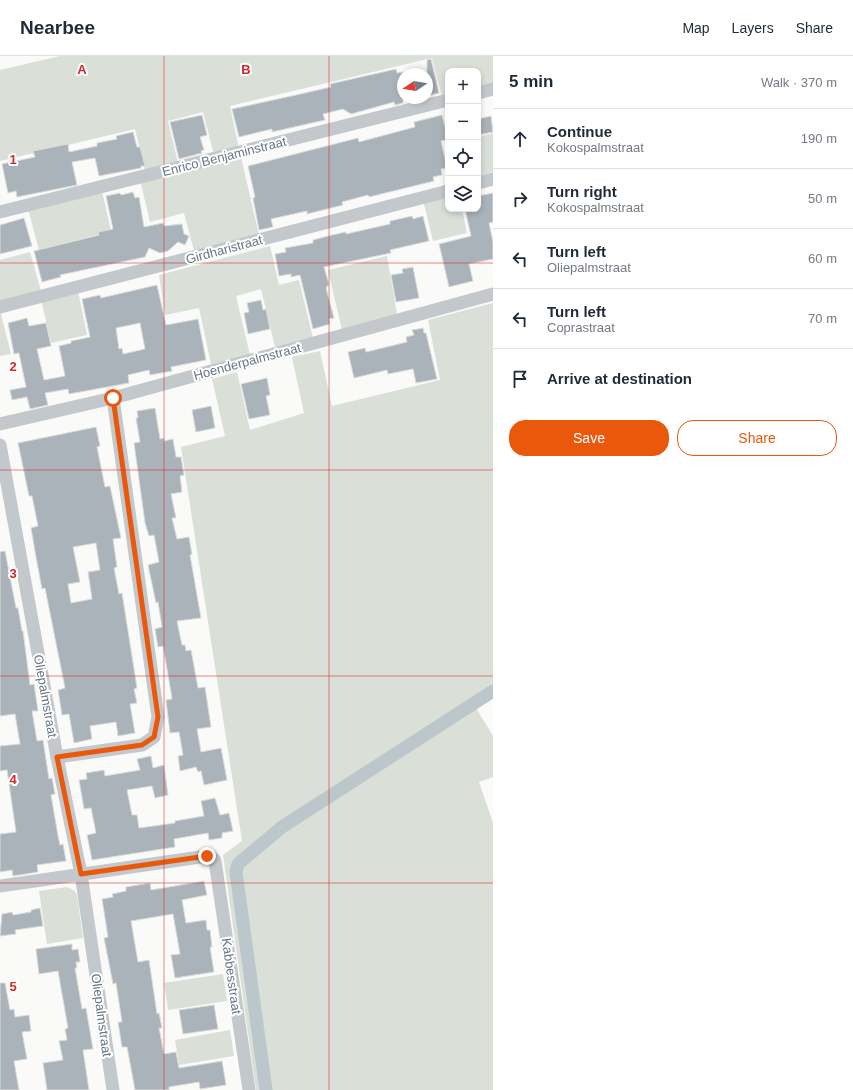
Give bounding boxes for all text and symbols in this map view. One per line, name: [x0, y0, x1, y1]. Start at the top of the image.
text: Nearbee: [20, 17, 95, 38]
text: Map: [682, 20, 710, 36]
text: Layers: [732, 20, 774, 36]
text: Share: [796, 20, 833, 36]
text: A: [77, 62, 87, 77]
text: B: [241, 62, 251, 77]
north arrow: [397, 68, 433, 104]
map controls: [445, 68, 481, 212]
button: +: [445, 68, 481, 104]
text: 5 min: [509, 72, 553, 91]
text: Walk · 370 m: [761, 75, 837, 90]
button: −: [445, 104, 481, 140]
text: Continue: [547, 123, 612, 140]
icon: ahead: [509, 128, 531, 150]
text: 190 m: [801, 131, 837, 146]
street label: Enrico Benjaminstraat: [161, 134, 288, 179]
button: locate: [445, 140, 481, 176]
text: Kokospalmstraat: [547, 140, 644, 155]
text: 1: [9, 152, 17, 167]
button: layers: [445, 176, 481, 212]
text: Turn right: [547, 183, 617, 200]
icon: right: [509, 188, 531, 210]
text: 50 m: [808, 191, 837, 206]
text: Kokospalmstraat: [547, 200, 644, 215]
street label: Girdharistraat: [184, 232, 264, 267]
text: Turn left: [547, 243, 606, 260]
icon: left: [509, 248, 531, 270]
text: 60 m: [808, 251, 837, 266]
text: Oliepalmstraat: [547, 260, 631, 275]
text: Turn left: [547, 303, 606, 320]
icon: left: [509, 308, 531, 330]
text: 70 m: [808, 311, 837, 326]
text: Coprastraat: [547, 320, 615, 335]
street label: Hoenderpalmstraat: [192, 340, 303, 383]
text: 2: [9, 359, 17, 374]
icon: arrive: [509, 368, 531, 390]
text: Arrive at destination: [547, 370, 692, 387]
route start: [104, 389, 122, 407]
button: Save: [509, 420, 669, 456]
button: Share: [677, 420, 837, 456]
text: 3: [9, 566, 17, 581]
street label: Oliepalmstraat: [31, 654, 60, 739]
text: 4: [9, 772, 17, 787]
route end: [198, 847, 216, 865]
street label: Kabbesstraat: [219, 937, 244, 1015]
street label: Oliepalmstraat: [88, 973, 115, 1058]
text: 5: [9, 979, 17, 994]

